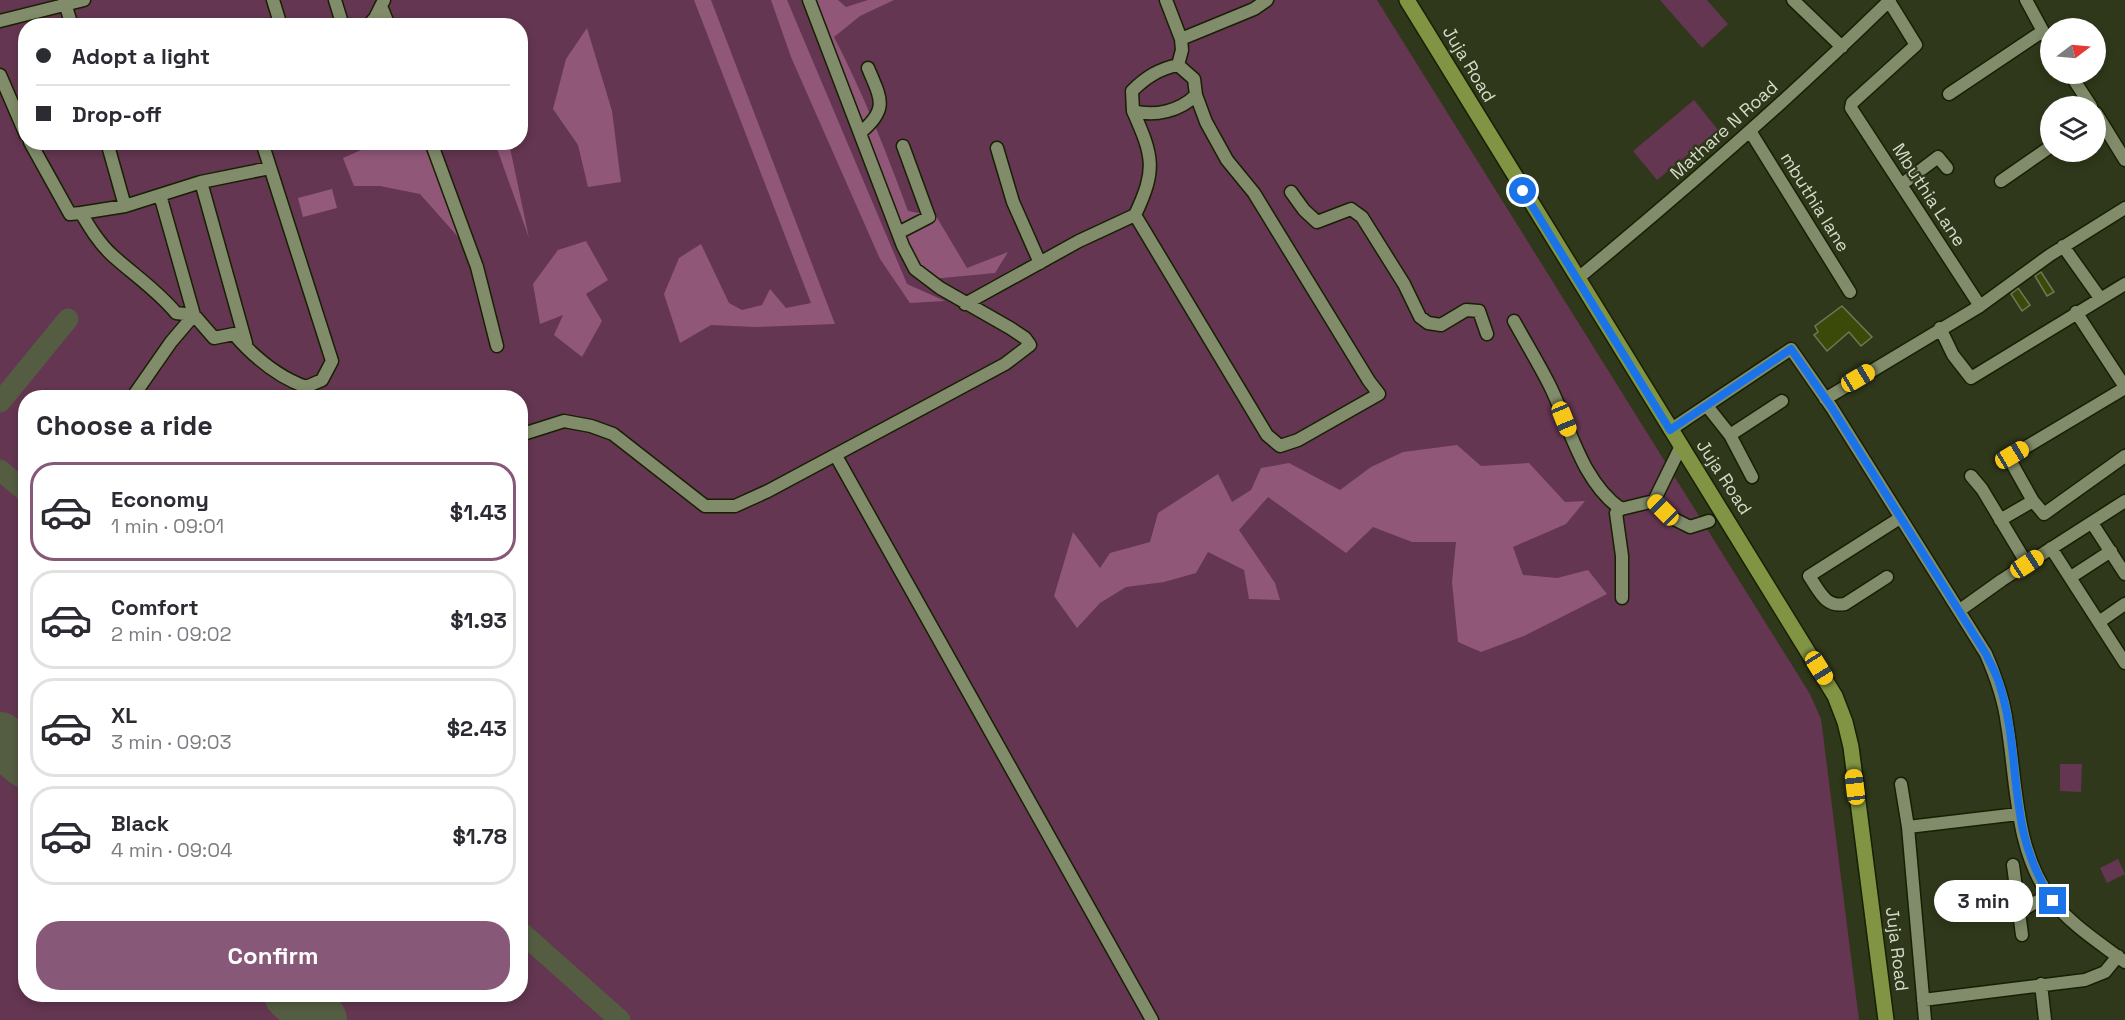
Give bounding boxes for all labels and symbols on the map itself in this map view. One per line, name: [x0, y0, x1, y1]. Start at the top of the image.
north arrow: [2040, 18, 2106, 84]
street label: Juja Road: [1438, 21, 1501, 106]
street label: Mathare N Road: [1665, 75, 1782, 184]
street label: Mbuthia Lane: [1887, 139, 1971, 251]
street label: mbuthia lane: [1776, 148, 1855, 256]
route start: [1509, 177, 1536, 204]
car: [1838, 361, 1878, 395]
car: [1549, 399, 1579, 439]
street label: Juja Road: [1692, 435, 1757, 519]
car: [1992, 438, 2032, 472]
car: [1644, 491, 1682, 529]
car: [2007, 547, 2047, 581]
car: [1802, 648, 1836, 688]
car: [1844, 768, 1866, 806]
callout: 3 min: [1933, 880, 2032, 922]
route end: [2039, 887, 2066, 914]
street label: Juja Road: [1881, 905, 1914, 992]

